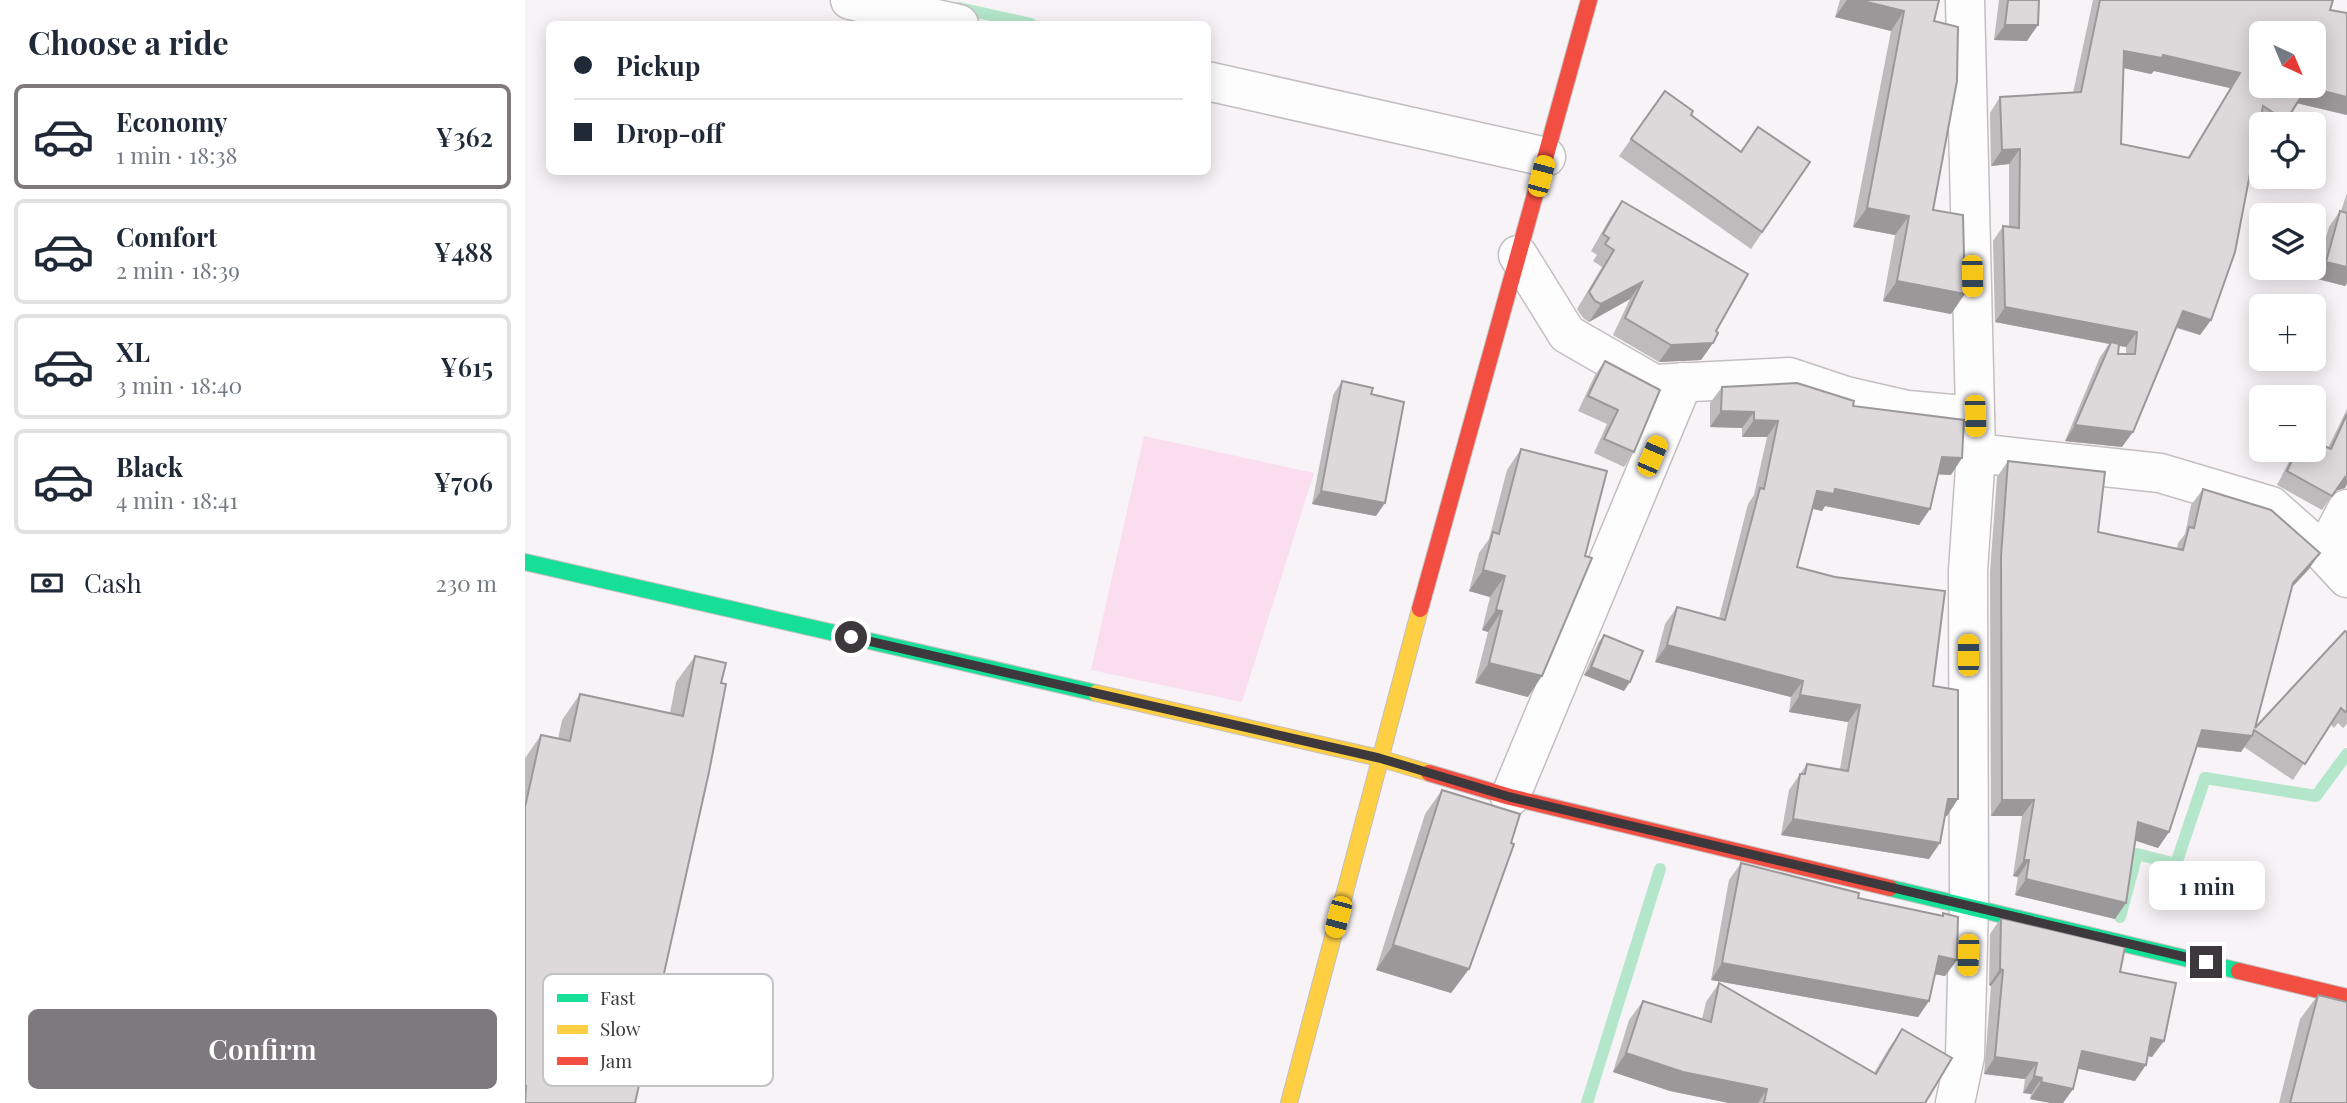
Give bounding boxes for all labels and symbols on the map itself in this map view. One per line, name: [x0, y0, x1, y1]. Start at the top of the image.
north arrow: [2249, 21, 2326, 98]
car: [1526, 153, 1557, 199]
car: [1962, 255, 1983, 297]
car: [1964, 395, 1987, 437]
car: [1635, 433, 1670, 479]
route start: [835, 621, 867, 653]
car: [1958, 634, 1979, 676]
callout: 1 min: [2148, 860, 2264, 909]
car: [1323, 894, 1354, 940]
car: [1957, 934, 1980, 976]
route end: [2190, 946, 2222, 978]
legend: [543, 974, 773, 1086]
text: Fast: [600, 984, 636, 1010]
text: Slow: [600, 1015, 641, 1041]
text: Jam: [599, 1047, 632, 1073]

